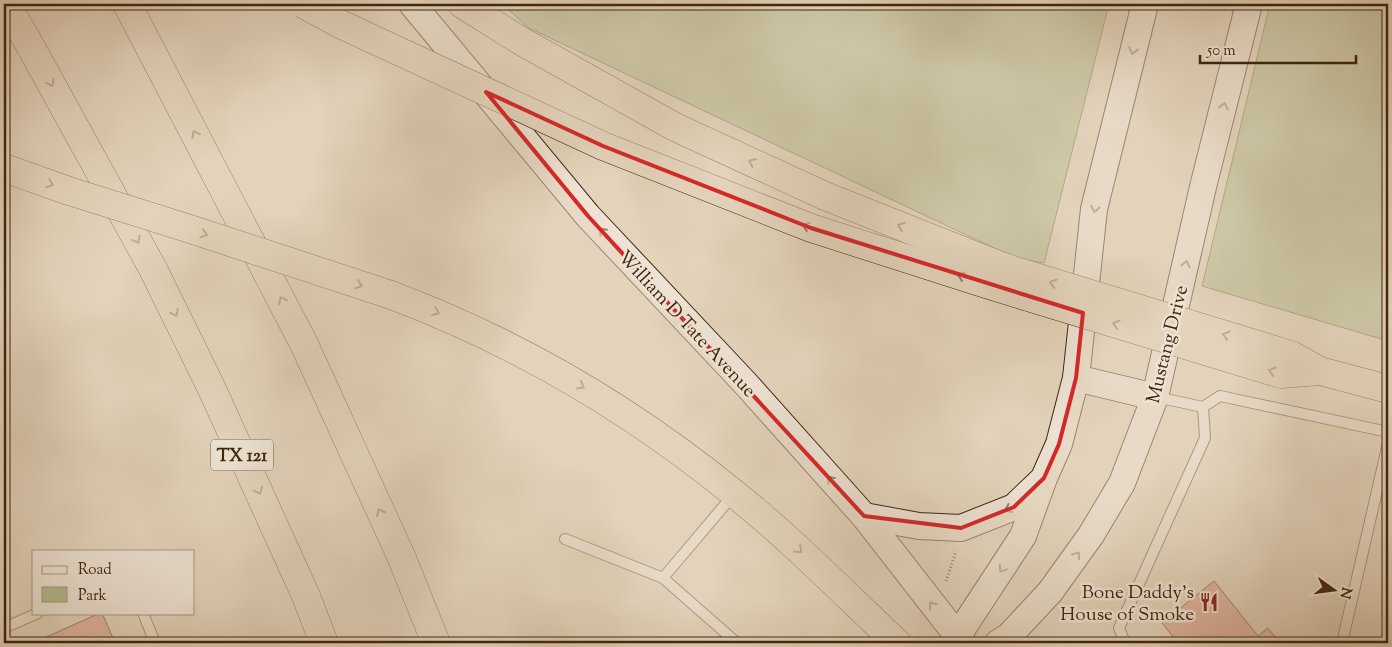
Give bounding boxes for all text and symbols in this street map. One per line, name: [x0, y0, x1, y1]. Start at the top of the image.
scale bar: [1200, 32, 1356, 64]
text: 50 m: [1206, 41, 1236, 62]
one-way arrow: [1128, 47, 1139, 56]
one-way arrow: [45, 77, 55, 86]
one-way arrow: [1218, 102, 1228, 110]
one-way arrow: [192, 130, 202, 139]
one-way arrow: [748, 158, 757, 168]
one-way arrow: [45, 178, 53, 188]
one-way arrow: [1091, 205, 1101, 213]
one-way arrow: [803, 222, 811, 232]
one-way arrow: [897, 222, 906, 233]
one-way arrow: [599, 227, 608, 236]
one-way arrow: [200, 228, 208, 238]
one-way arrow: [131, 235, 141, 244]
street label: William D Tate Avenue: [611, 245, 762, 404]
one-way arrow: [1180, 259, 1191, 268]
one-way arrow: [957, 271, 966, 281]
one-way arrow: [1050, 278, 1058, 288]
one-way arrow: [354, 279, 362, 289]
street label: Mustang Drive: [1141, 283, 1196, 407]
one-way arrow: [278, 297, 288, 306]
one-way arrow: [431, 306, 440, 317]
one-way arrow: [168, 307, 178, 316]
one-way arrow: [1113, 319, 1121, 329]
one-way arrow: [1222, 331, 1230, 341]
one-way arrow: [1268, 367, 1276, 377]
one-way arrow: [576, 379, 585, 389]
road number: TX 121: [211, 440, 273, 470]
one-way arrow: [827, 475, 836, 484]
one-way arrow: [252, 486, 263, 495]
one-way arrow: [1004, 503, 1013, 514]
one-way arrow: [376, 508, 387, 517]
one-way arrow: [793, 544, 802, 553]
legend: [32, 550, 195, 614]
one-way arrow: [1071, 551, 1080, 561]
text: Road: [78, 560, 112, 581]
one-way arrow: [998, 563, 1008, 572]
north arrow: [1310, 564, 1360, 614]
place label: Bone Daddy's House of Smoke: [1060, 580, 1194, 629]
text: N: [1334, 585, 1356, 601]
text: Park: [78, 586, 107, 607]
restaurant icon: Bone Daddy's House of Smoke: [1198, 591, 1220, 613]
one-way arrow: [930, 602, 938, 611]

